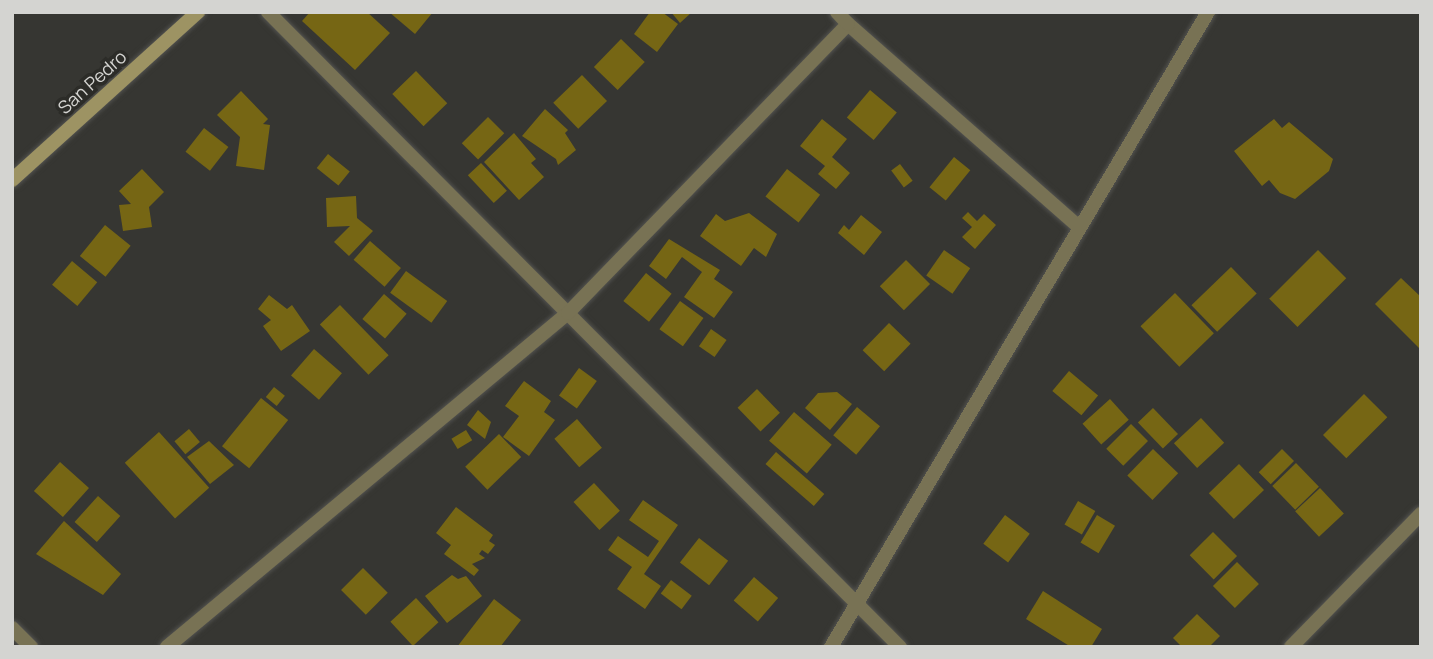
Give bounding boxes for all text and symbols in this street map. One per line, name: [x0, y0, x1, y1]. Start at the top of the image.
street label: San Pedro: [53, 46, 131, 118]

